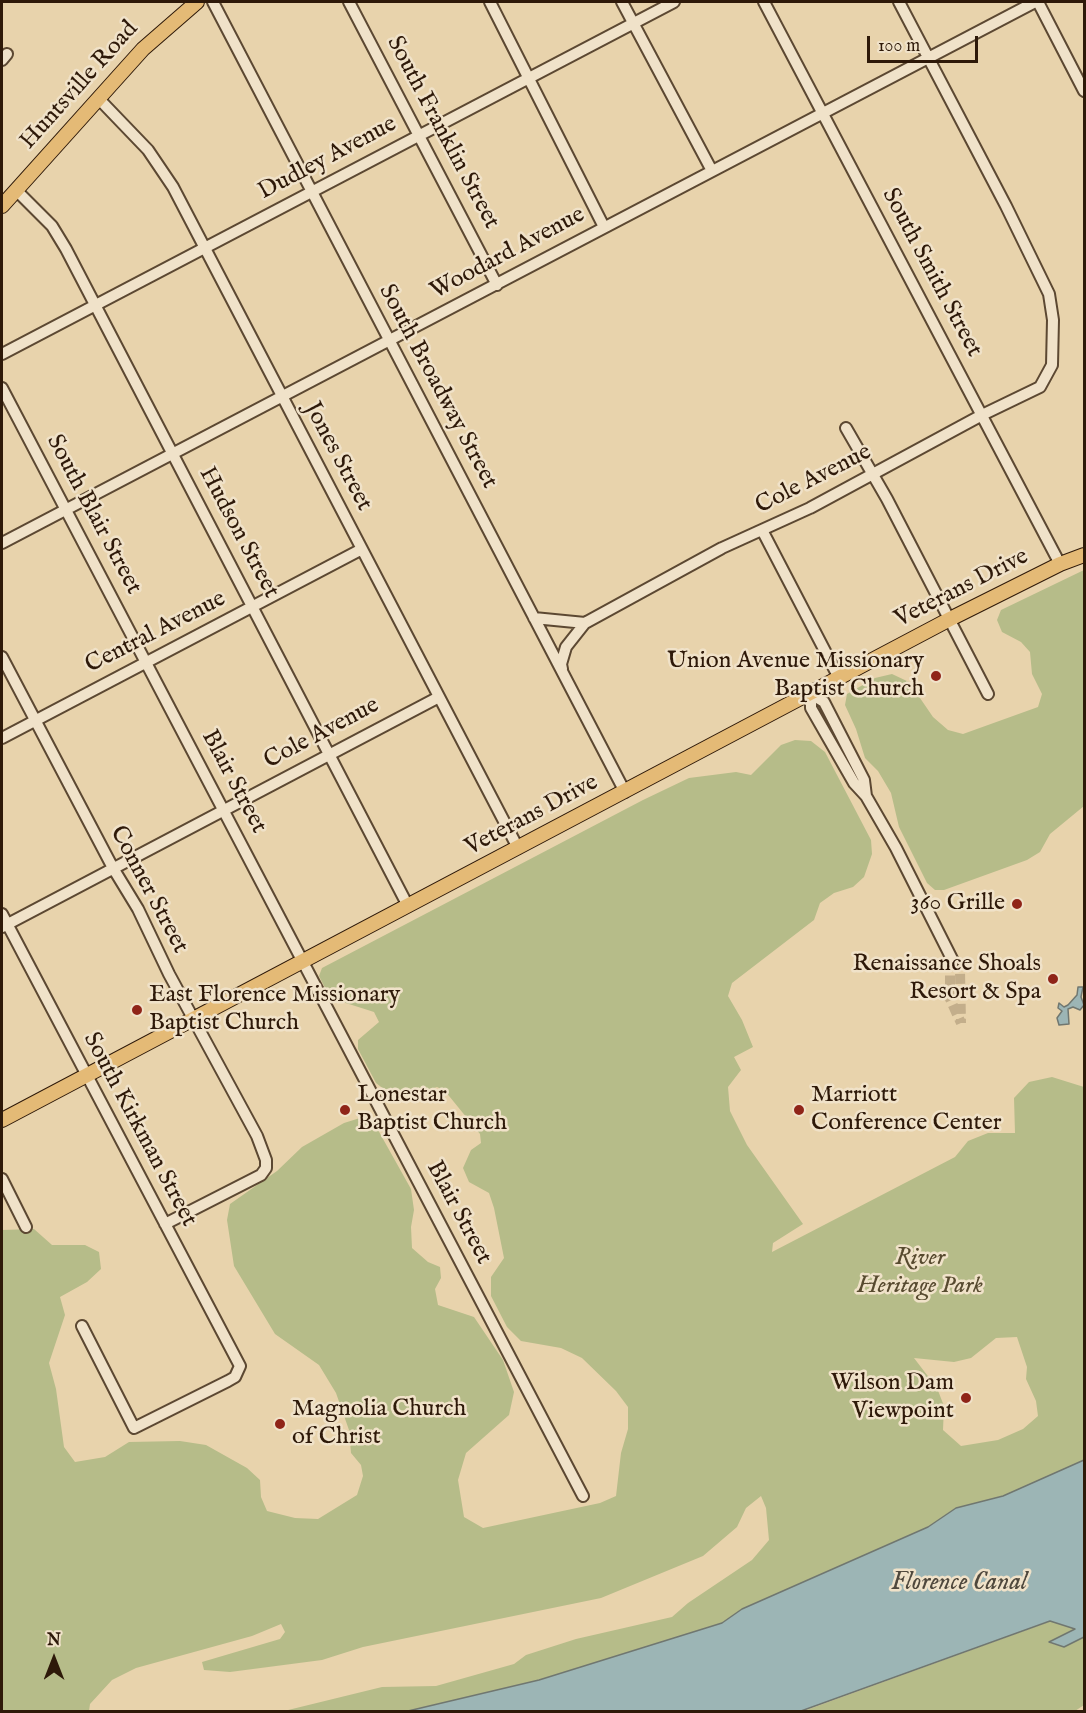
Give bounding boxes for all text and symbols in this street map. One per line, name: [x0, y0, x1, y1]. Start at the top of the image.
street label: Huntsville Road: [15, 16, 145, 156]
scale bar: [870, 24, 981, 62]
street label: South Franklin Street: [379, 32, 505, 234]
text: 100 m: [878, 35, 920, 58]
street label: Dudley Avenue: [254, 111, 402, 207]
street label: South Smith Street: [874, 184, 988, 362]
street label: Woodard Avenue: [426, 201, 590, 307]
street label: South Broadway Street: [371, 280, 503, 494]
street label: Jones Street: [296, 398, 378, 516]
street label: South Blair Street: [39, 430, 147, 600]
street label: Cole Avenue: [751, 439, 877, 521]
street label: Hudson Street: [191, 462, 285, 604]
street label: Veterans Drive: [890, 543, 1034, 635]
street label: Central Avenue: [81, 585, 231, 681]
place label: Union Avenue Missionary Baptist Church: [667, 648, 924, 704]
marker: Union Avenue Missionary Baptist Church: [929, 669, 943, 683]
street label: Cole Avenue: [260, 692, 384, 776]
street label: Blair Street: [194, 725, 272, 839]
street label: Veterans Drive: [461, 769, 603, 863]
street label: Conner Street: [102, 821, 194, 959]
place label: 360 Grille: [911, 890, 1005, 918]
marker: 360 Grille: [1010, 897, 1024, 911]
place label: Renaissance Shoals Resort & Spa: [852, 951, 1041, 1007]
marker: Renaissance Shoals Resort & Spa: [1046, 972, 1060, 986]
place label: East Florence Missionary Baptist Church: [149, 982, 400, 1038]
marker: East Florence Missionary Baptist Church: [130, 1003, 144, 1017]
street label: South Kirkman Street: [76, 1028, 202, 1232]
place label: Lonestar Baptist Church: [357, 1082, 507, 1138]
place label: Marriott Conference Center: [811, 1082, 1002, 1138]
marker: Lonestar Baptist Church: [338, 1103, 352, 1117]
marker: Marriott Conference Center: [792, 1103, 806, 1117]
street label: Blair Street: [419, 1156, 497, 1270]
park label: River Heritage Park: [857, 1245, 983, 1301]
place label: Wilson Dam Viewpoint: [831, 1370, 954, 1426]
marker: Wilson Dam Viewpoint: [959, 1391, 973, 1405]
place label: Magnolia Church of Christ: [292, 1396, 466, 1452]
marker: Magnolia Church of Christ: [273, 1417, 287, 1431]
water label: Florence Canal: [891, 1568, 1027, 1600]
north arrow: [24, 1629, 84, 1689]
text: N: [47, 1631, 61, 1651]

